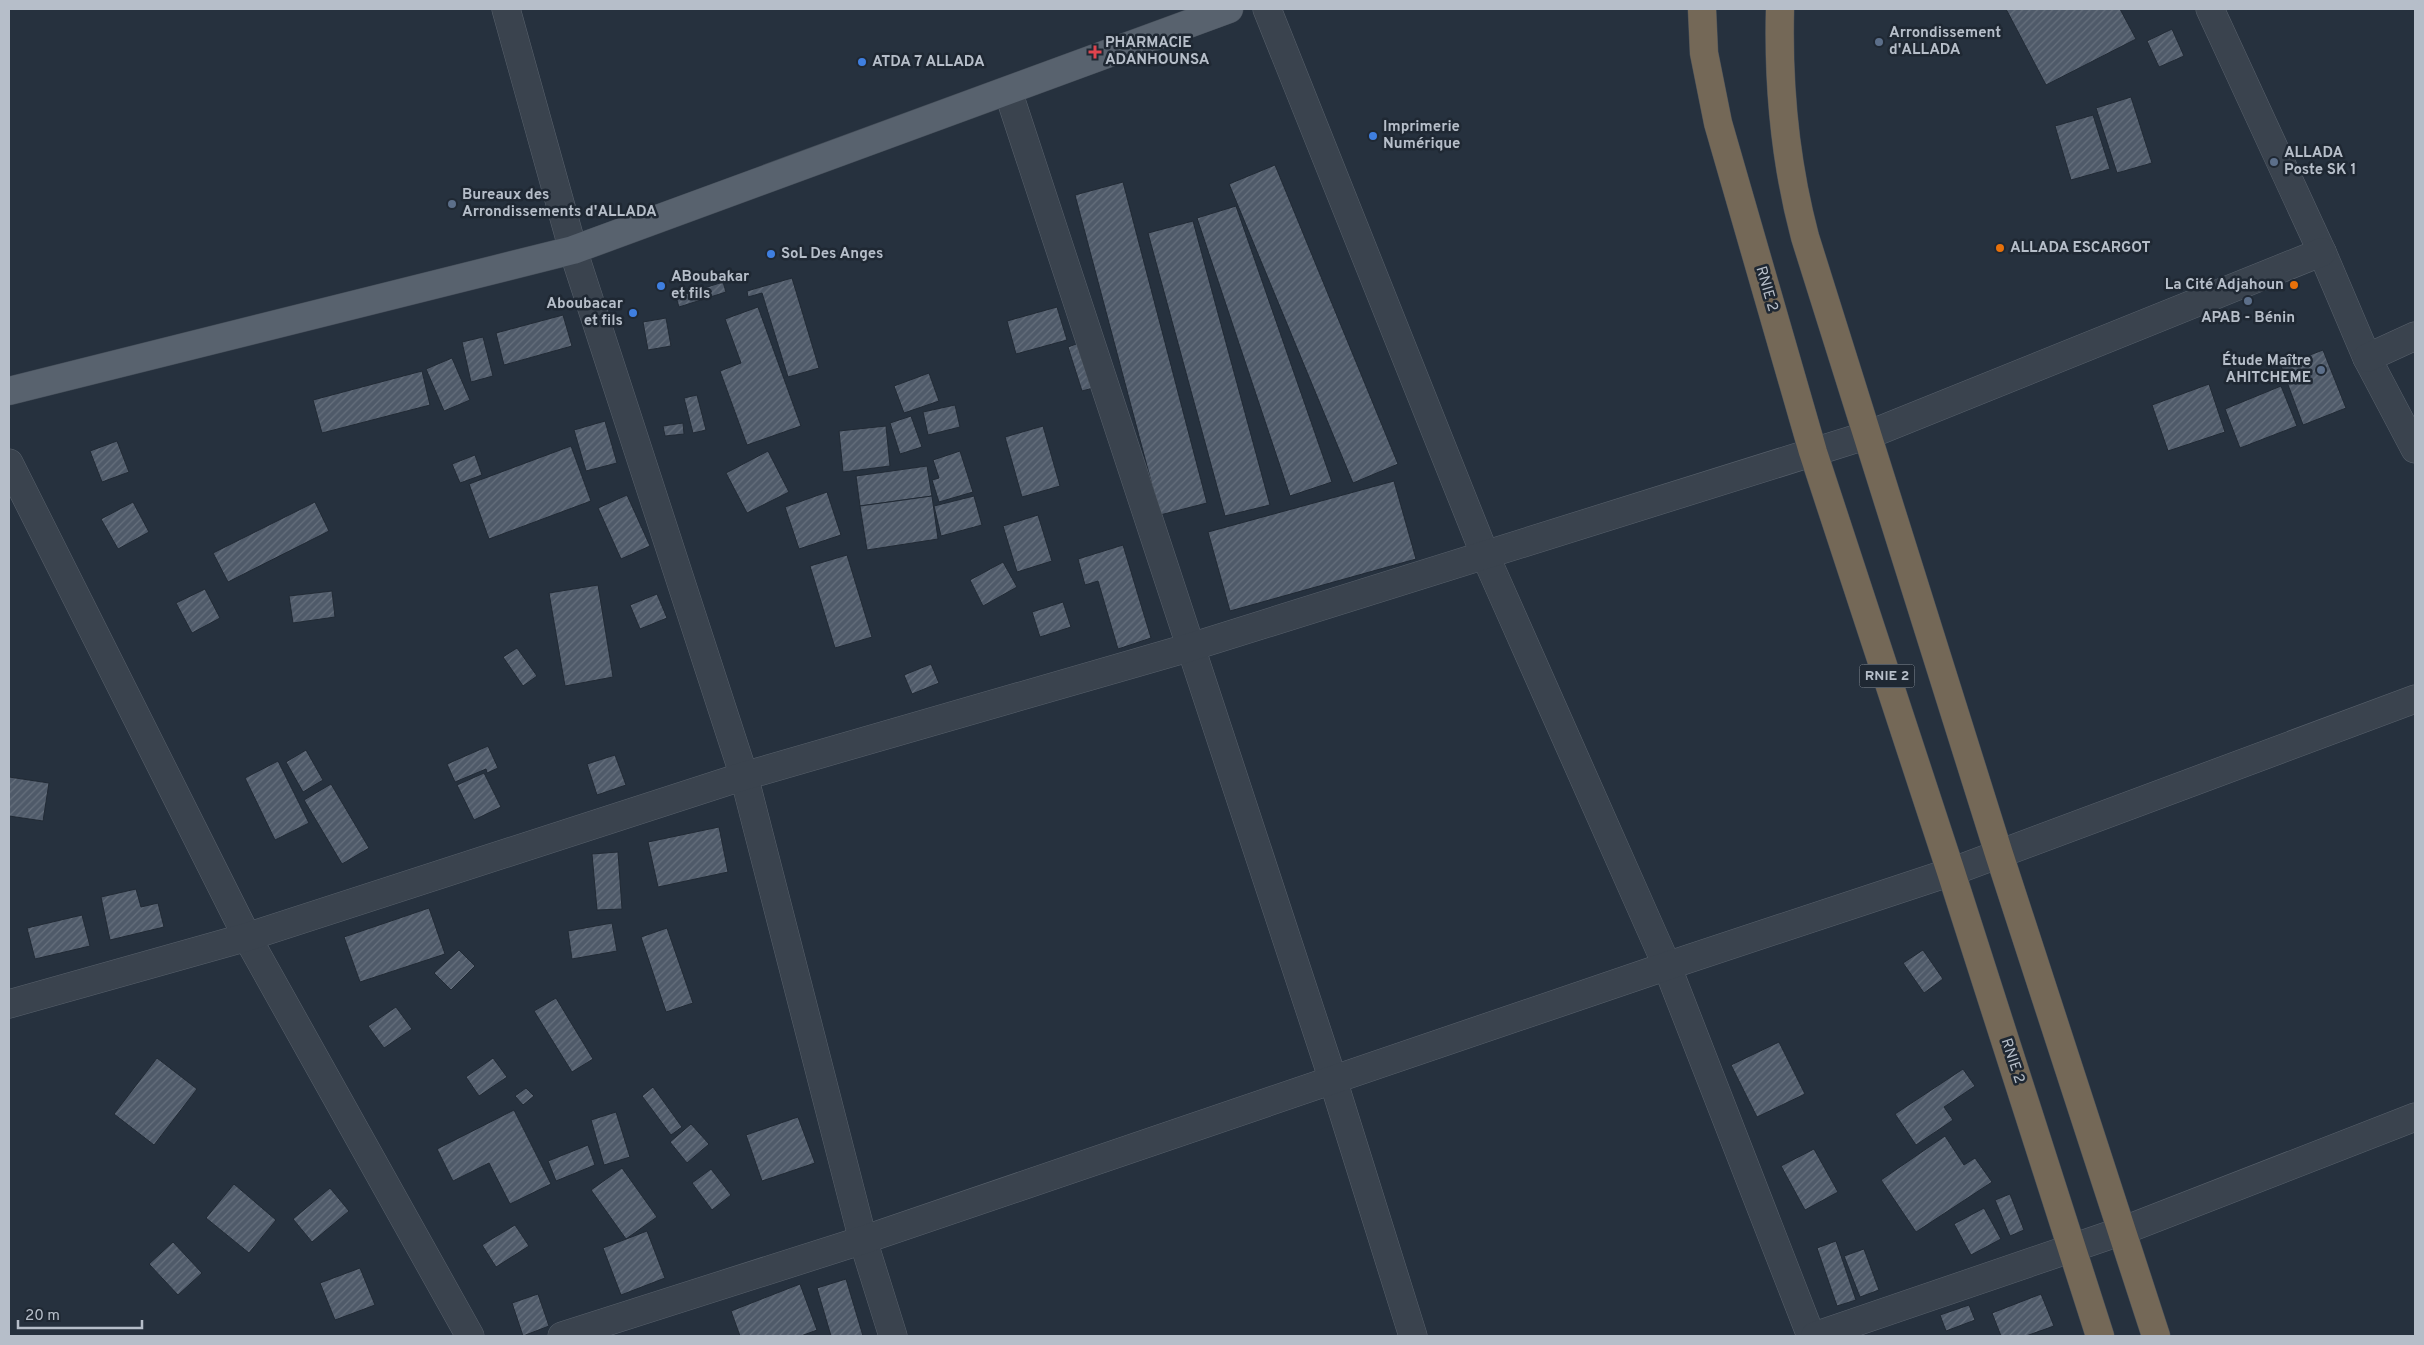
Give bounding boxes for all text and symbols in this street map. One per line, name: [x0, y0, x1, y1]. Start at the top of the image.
place label: Arrondissement d'ALLADA: [1889, 24, 2001, 60]
place label: PHARMACIE ADANHOUNSA: [1105, 34, 1210, 70]
marker: Arrondissement d'ALLADA: [1873, 36, 1885, 48]
marker: PHARMACIE ADANHOUNSA: [1089, 46, 1101, 58]
place label: ATDA 7 ALLADA: [872, 53, 985, 72]
marker: ATDA 7 ALLADA: [856, 56, 868, 68]
place label: Imprimerie Numérique: [1383, 118, 1460, 154]
marker: Imprimerie Numérique: [1367, 130, 1379, 142]
place label: ALLADA Poste SK 1: [2284, 144, 2356, 180]
marker: ALLADA Poste SK 1: [2268, 156, 2280, 168]
place label: Bureaux des Arrondissements d'ALLADA: [462, 186, 657, 222]
marker: Bureaux des Arrondissements d'ALLADA: [446, 198, 458, 210]
place label: ALLADA ESCARGOT: [2010, 239, 2151, 258]
marker: ALLADA ESCARGOT: [1994, 242, 2006, 254]
place label: SoL Des Anges: [781, 245, 883, 264]
marker: SoL Des Anges: [765, 248, 777, 260]
street label: RNIE 2: [1750, 264, 1782, 314]
place label: ABoubakar et fils: [671, 268, 750, 304]
place label: La Cité Adjahoun: [2165, 276, 2284, 295]
marker: La Cité Adjahoun: [2288, 279, 2300, 291]
marker: ABoubakar et fils: [655, 280, 667, 292]
place label: Aboubacar et fils: [546, 295, 624, 331]
marker: APAB - Bénin: [2242, 295, 2254, 307]
marker: Aboubacar et fils: [627, 307, 639, 319]
place label: APAB - Bénin: [2201, 309, 2295, 328]
place label: Étude Maître AHITCHEME: [2222, 351, 2311, 388]
marker: Étude Maître AHITCHEME: [2315, 364, 2327, 376]
road number: RNIE 2: [1860, 664, 1914, 688]
street label: RNIE 2: [1996, 1036, 2028, 1086]
scale bar: [18, 1298, 141, 1330]
text: 20 m: [25, 1307, 60, 1326]

